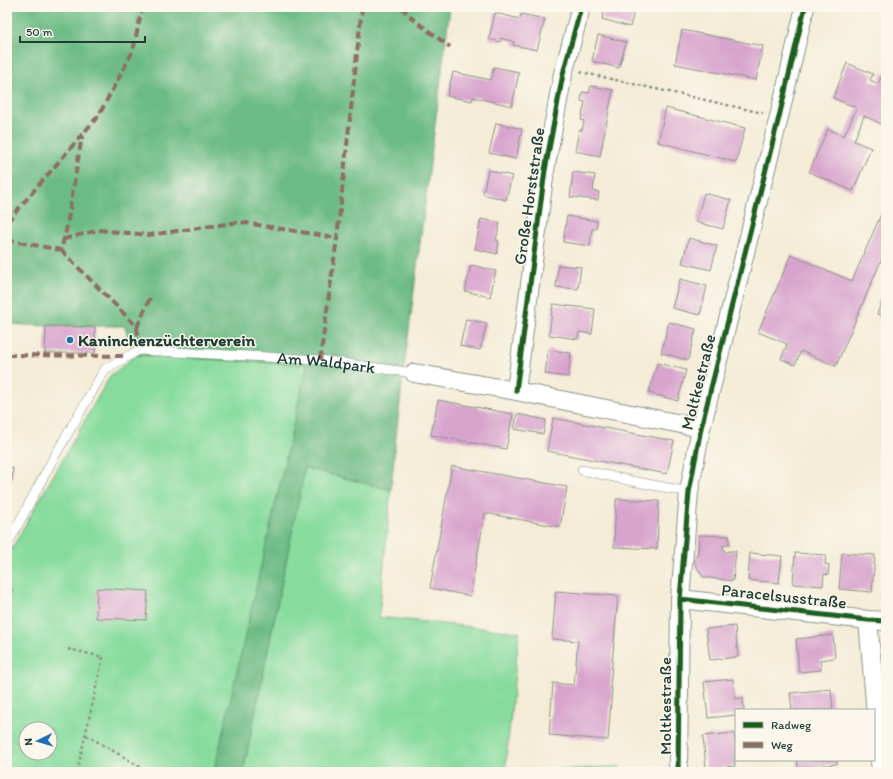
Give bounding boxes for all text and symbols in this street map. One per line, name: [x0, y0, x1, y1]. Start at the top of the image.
scale bar: [20, 18, 145, 44]
text: 50 m: [26, 25, 52, 39]
street label: Große Horststraße: [509, 126, 549, 266]
place label: Kaninchenzüchterverein: [78, 330, 256, 350]
street label: Moltkestraße: [676, 332, 720, 432]
marker: Kaninchenzüchterverein: [65, 335, 75, 345]
street label: Am Waldpark: [277, 348, 377, 378]
street label: Paracelsusstraße: [720, 579, 848, 613]
street label: Moltkestraße: [655, 657, 675, 755]
legend: [735, 709, 875, 761]
text: Radweg: [771, 718, 812, 732]
north arrow: [18, 721, 58, 761]
text: N: [22, 738, 35, 746]
text: Weg: [771, 738, 794, 752]

